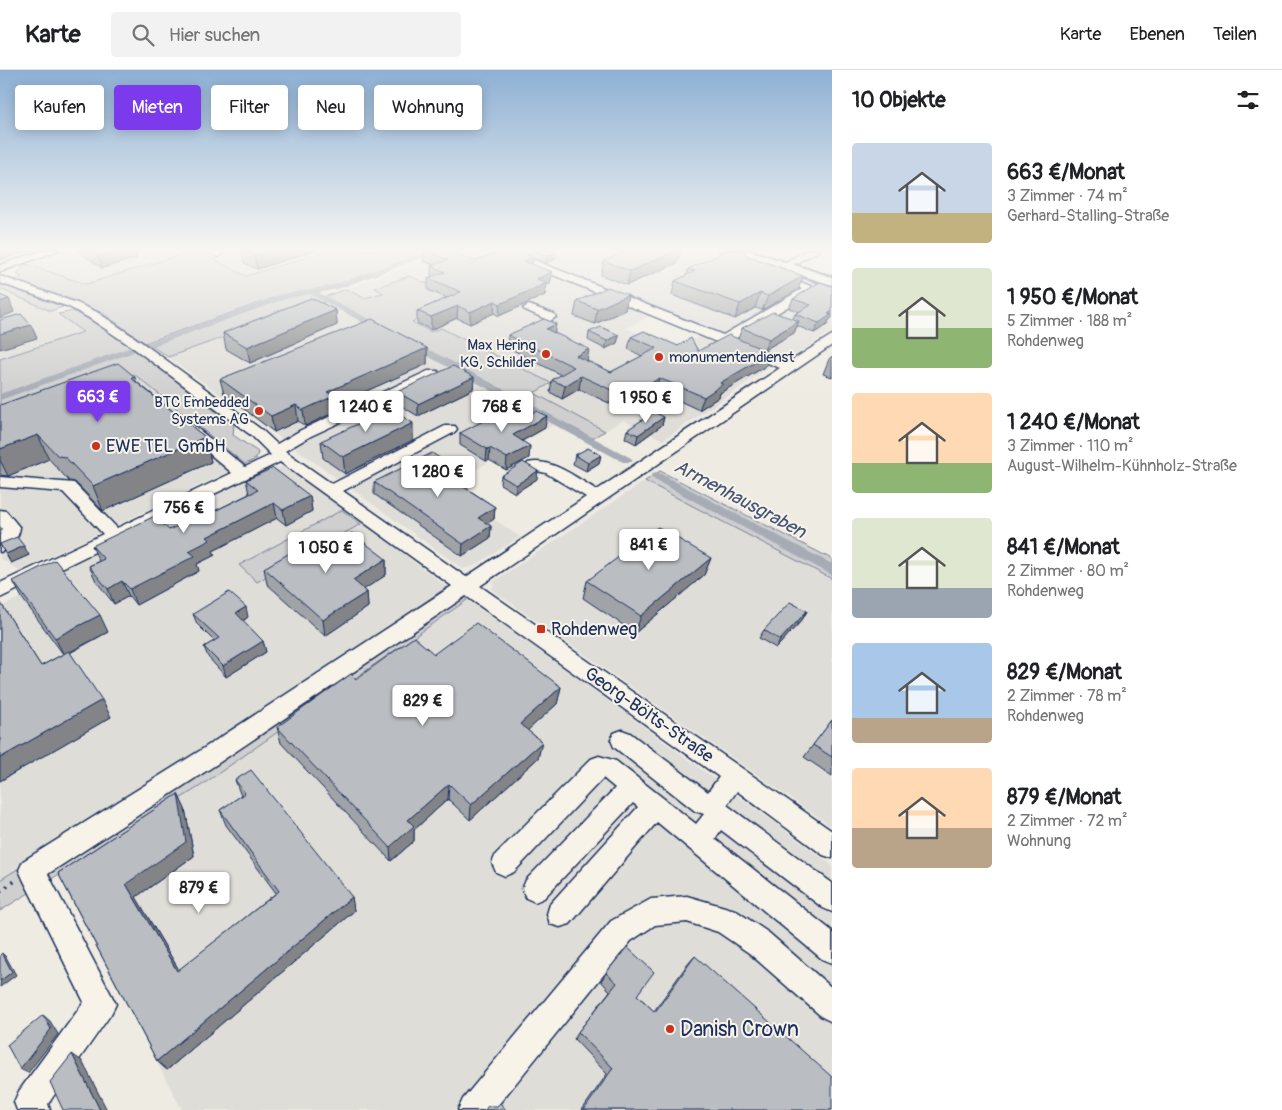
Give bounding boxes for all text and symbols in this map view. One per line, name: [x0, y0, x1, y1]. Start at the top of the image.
search box: [111, 12, 461, 57]
text: Karte: [25, 20, 81, 49]
icon: search: [129, 21, 157, 49]
text: Hier suchen: [169, 23, 260, 47]
text: Karte: [1060, 23, 1101, 46]
text: Ebenen: [1129, 23, 1185, 46]
text: Teilen: [1213, 23, 1257, 46]
chip: Kaufen: [15, 85, 104, 130]
chip: Mieten: [114, 85, 201, 130]
chip: Filter: [211, 85, 288, 130]
chip: Neu: [298, 85, 364, 130]
chip: Wohnung: [374, 85, 482, 130]
icon: filters: [1234, 86, 1262, 114]
text: 10 Objekte: [852, 87, 946, 114]
text: 663 €/Monat: [1007, 159, 1125, 186]
icon: home: [892, 163, 952, 223]
text: 3 Zimmer · 74 m²: [1007, 186, 1128, 206]
text: Gerhard-Stalling-Straße: [1007, 206, 1169, 226]
text: 1 950 €/Monat: [1007, 284, 1138, 311]
icon: home: [892, 288, 952, 348]
text: 5 Zimmer · 188 m²: [1007, 311, 1132, 331]
text: Rohdenweg: [1007, 331, 1084, 351]
place label: Max Hering KG, Schilder: [460, 336, 537, 372]
marker: Max Hering KG, Schilder: [540, 348, 552, 360]
place label: monumentendienst: [669, 348, 795, 367]
marker: monumentendienst: [653, 351, 665, 363]
pin: 663 €: [63, 380, 133, 423]
pin: 1 950 €: [600, 382, 692, 424]
text: 663 €: [77, 387, 119, 407]
text: 1 950 €: [620, 388, 672, 408]
pin: 1 240 €: [320, 390, 412, 433]
pin: 768 €: [467, 390, 537, 433]
place label: BTC Embedded Systems AG: [154, 393, 249, 429]
text: 1 240 €: [340, 397, 392, 417]
text: 768 €: [482, 397, 522, 417]
marker: BTC Embedded Systems AG: [253, 405, 265, 417]
text: 1 240 €/Monat: [1007, 409, 1140, 436]
icon: home: [892, 413, 952, 473]
place label: EWE TEL GmbH: [106, 435, 226, 458]
text: 3 Zimmer · 110 m²: [1007, 436, 1134, 456]
marker: EWE TEL GmbH: [90, 440, 102, 452]
water label: Armenhausgraben: [670, 454, 811, 544]
pin: 1 280 €: [392, 456, 484, 498]
text: August-Wilhelm-Kühnholz-Straße: [1007, 456, 1237, 476]
text: 1 280 €: [412, 462, 464, 482]
pin: 756 €: [149, 492, 219, 534]
text: 756 €: [164, 498, 204, 518]
pin: 841 €: [614, 528, 684, 571]
pin: 1 050 €: [280, 532, 372, 574]
text: 841 €/Monat: [1007, 534, 1120, 561]
text: 841 €: [630, 535, 668, 555]
text: 1 050 €: [299, 538, 353, 558]
icon: home: [892, 538, 952, 598]
text: 2 Zimmer · 80 m²: [1007, 561, 1129, 581]
text: Rohdenweg: [1007, 581, 1084, 601]
place label: Rohdenweg: [551, 618, 637, 641]
marker: Rohdenweg: [535, 623, 547, 635]
text: 829 €/Monat: [1007, 659, 1122, 686]
street label: Georg-Bölts-Straße: [580, 662, 718, 768]
icon: home: [892, 663, 952, 723]
pin: 829 €: [388, 684, 458, 727]
text: 2 Zimmer · 78 m²: [1007, 686, 1127, 706]
text: 829 €: [403, 691, 443, 711]
text: Rohdenweg: [1007, 706, 1084, 726]
text: 879 €/Monat: [1007, 784, 1121, 811]
icon: home: [892, 788, 952, 848]
text: 2 Zimmer · 72 m²: [1007, 811, 1127, 831]
text: Wohnung: [1007, 831, 1071, 851]
pin: 879 €: [164, 872, 234, 914]
text: 879 €: [180, 878, 218, 898]
place label: Danish Crown: [680, 1016, 799, 1043]
marker: Danish Crown: [664, 1023, 676, 1035]

